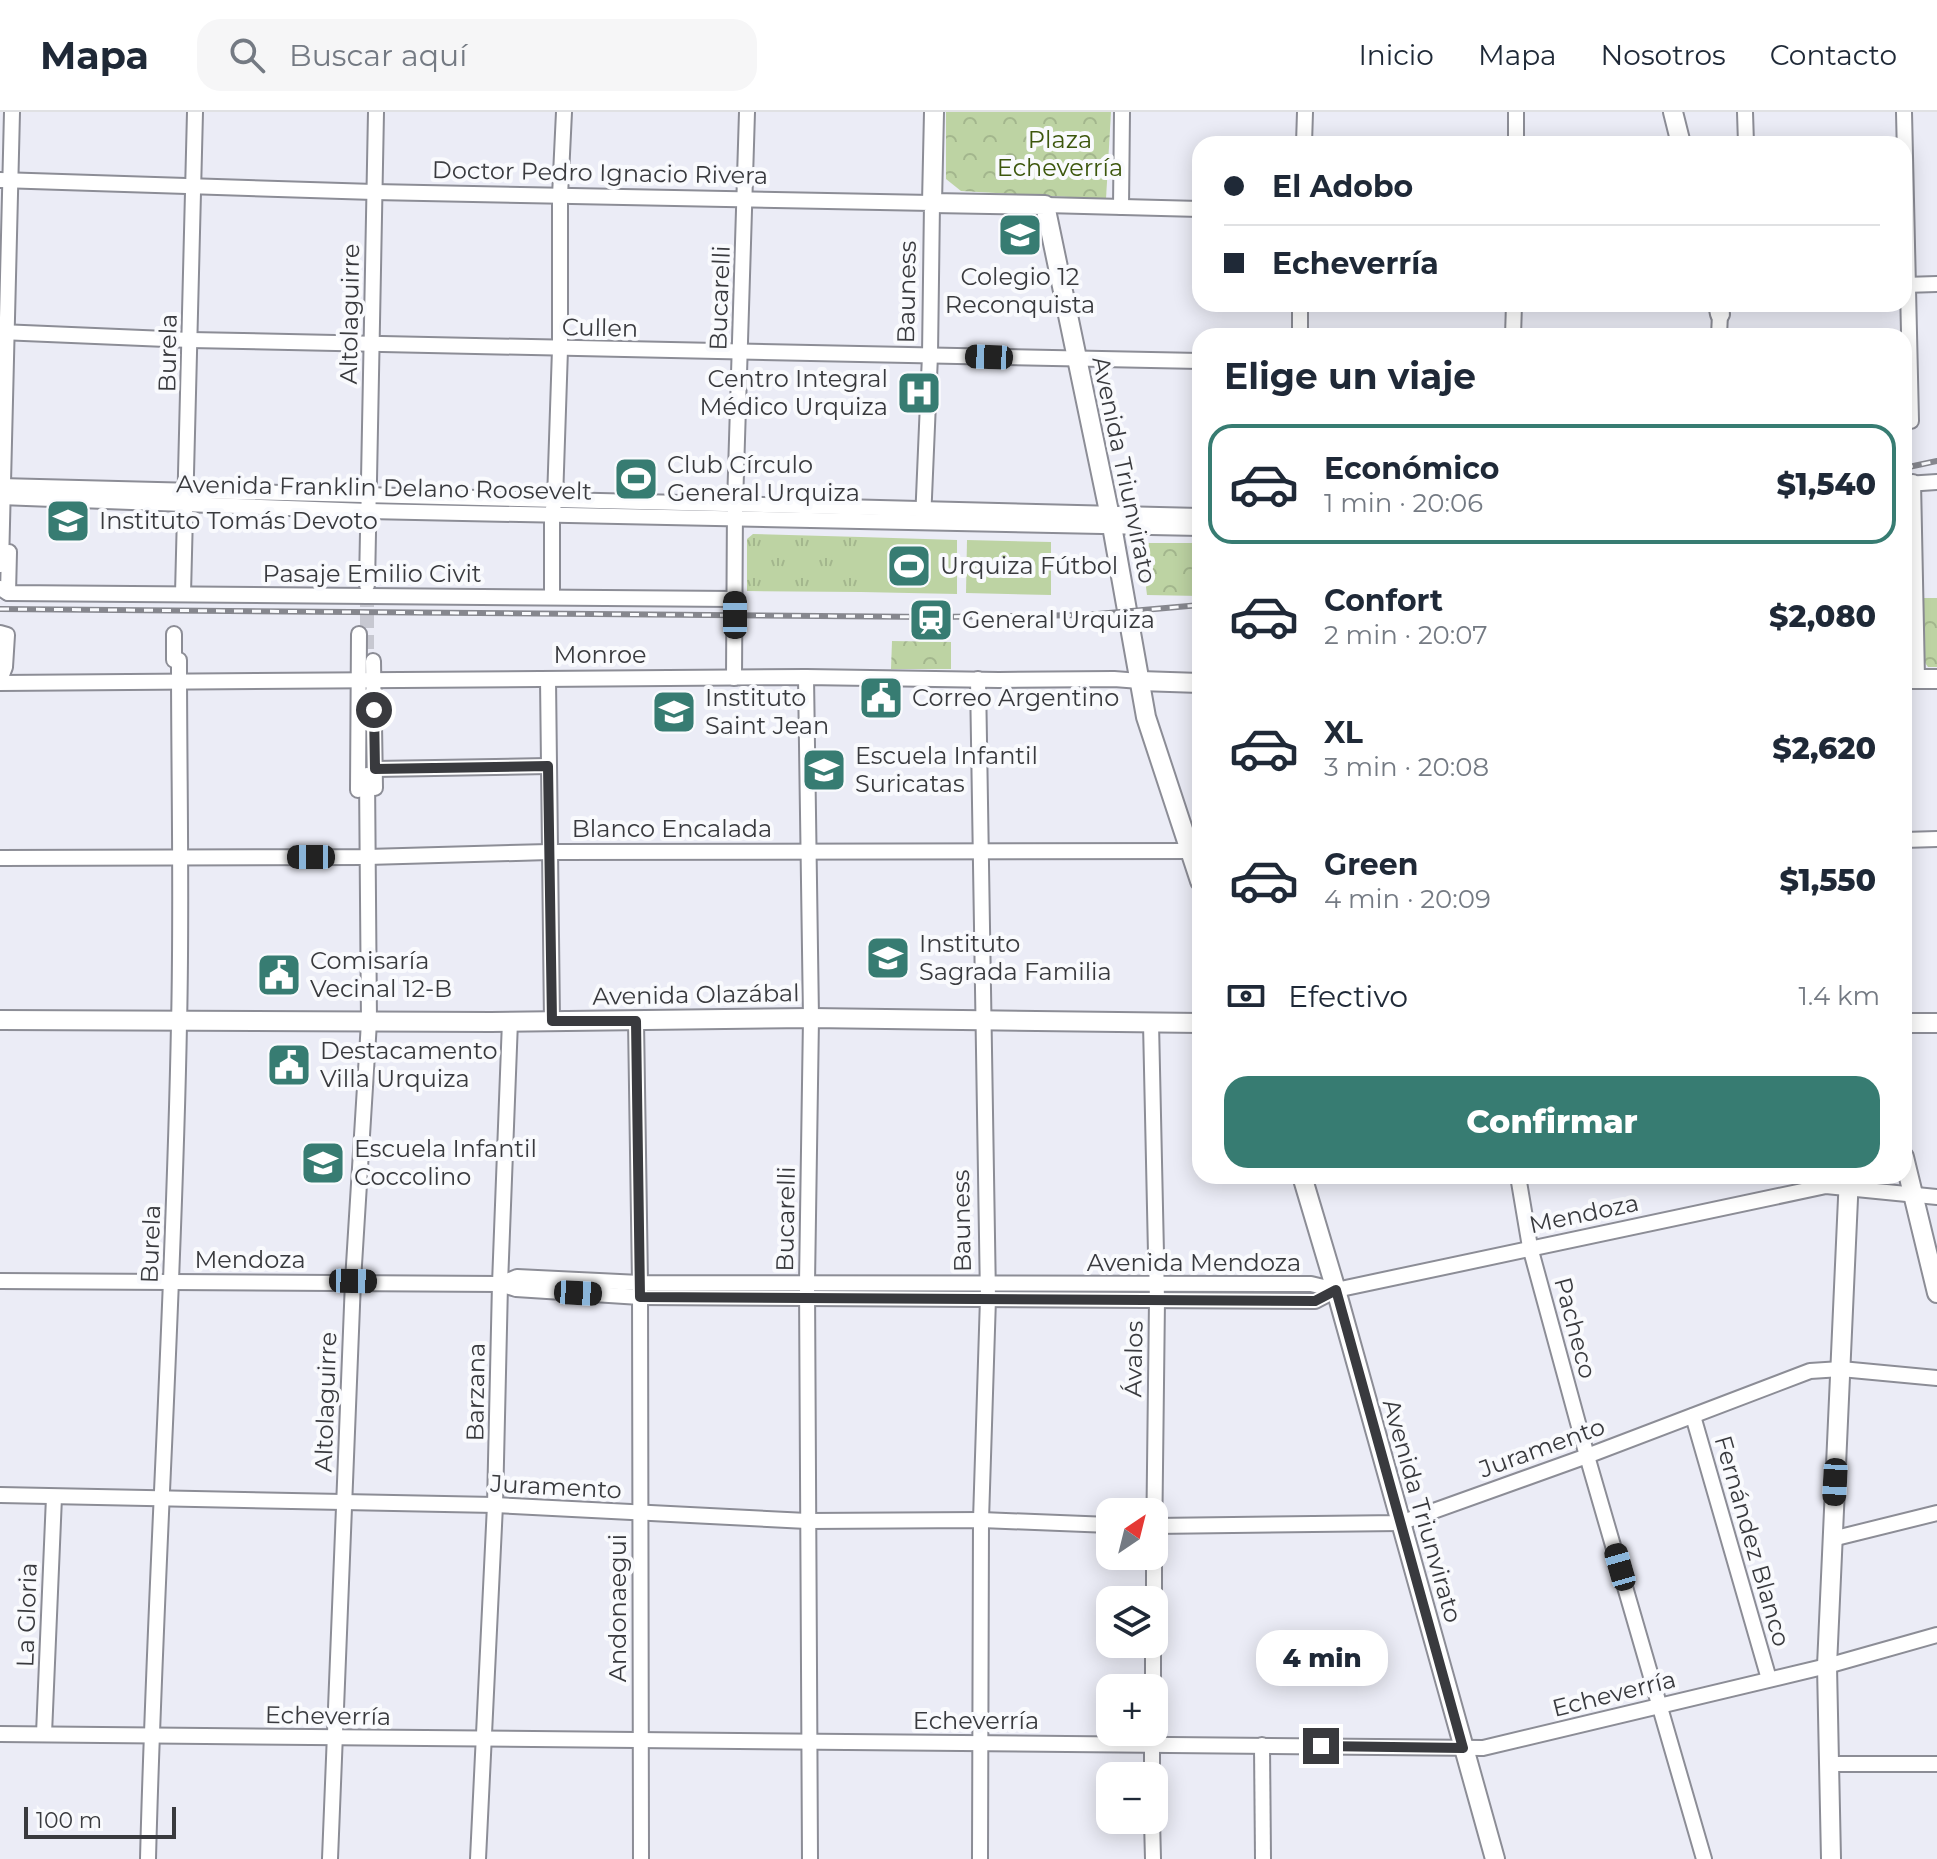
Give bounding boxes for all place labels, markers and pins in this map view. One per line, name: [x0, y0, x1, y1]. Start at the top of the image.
school or university icon: Colegio 12 Reconquista: [996, 211, 1044, 259]
place label: Colegio 12 Reconquista: [945, 262, 1095, 319]
place label: Centro Integral Médico Urquiza: [700, 364, 888, 421]
hospital icon: Centro Integral Médico Urquiza: [895, 369, 943, 417]
place label: Club Círculo General Urquiza: [667, 450, 860, 507]
sports icon: Club Círculo General Urquiza: [612, 455, 660, 503]
school or university icon: Instituto Tomás Devoto: [44, 497, 92, 545]
place label: Instituto Tomás Devoto: [99, 506, 378, 535]
sports icon: Urquiza Fútbol: [885, 542, 933, 590]
place label: Urquiza Fútbol: [940, 551, 1118, 580]
station icon: General Urquiza: [907, 596, 955, 644]
place label: General Urquiza: [962, 605, 1155, 634]
public building icon: Correo Argentino: [857, 674, 905, 722]
place label: Instituto Saint Jean: [705, 683, 829, 740]
place label: Correo Argentino: [912, 683, 1119, 712]
school or university icon: Instituto Saint Jean: [650, 688, 698, 736]
place label: Escuela Infantil Suricatas: [855, 741, 1038, 798]
school or university icon: Escuela Infantil Suricatas: [800, 746, 848, 794]
place label: Instituto Sagrada Familia: [919, 929, 1112, 986]
school or university icon: Instituto Sagrada Familia: [864, 934, 912, 982]
place label: Comisaría Vecinal 12-B: [310, 946, 452, 1003]
public building icon: Comisaría Vecinal 12-B: [255, 951, 303, 999]
place label: Destacamento Villa Urquiza: [320, 1036, 498, 1093]
public building icon: Destacamento Villa Urquiza: [265, 1041, 313, 1089]
place label: Escuela Infantil Coccolino: [354, 1134, 537, 1191]
school or university icon: Escuela Infantil Coccolino: [299, 1139, 347, 1187]

